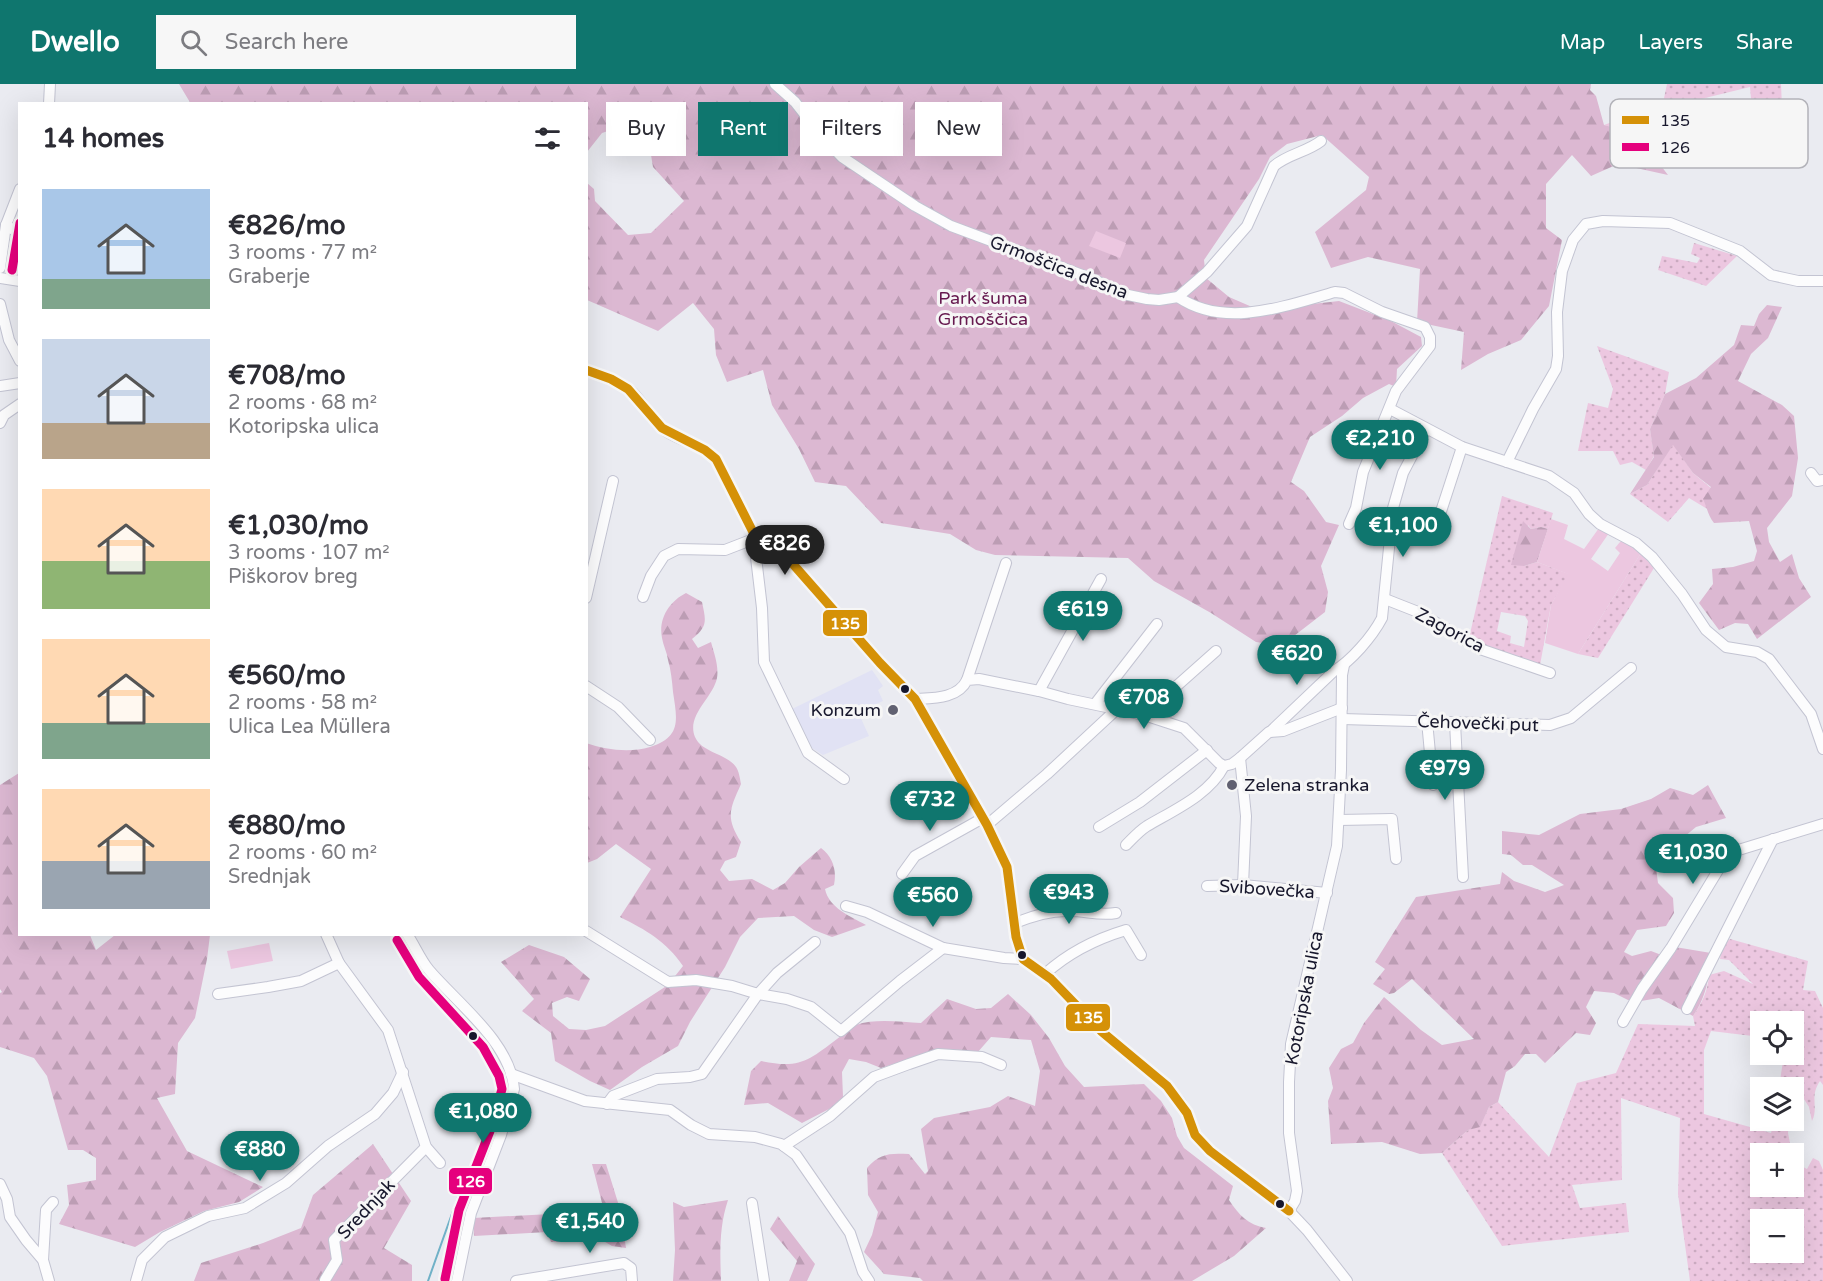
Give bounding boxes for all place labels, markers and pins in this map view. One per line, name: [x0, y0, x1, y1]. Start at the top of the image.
pin: €2,210: [1331, 420, 1429, 471]
pin: €1,100: [1354, 507, 1452, 558]
pin: €826: [749, 525, 821, 576]
pin: €619: [1047, 591, 1119, 642]
pin: €620: [1261, 635, 1333, 686]
pin: €708: [1108, 679, 1180, 730]
unlabelled marker: [899, 683, 911, 695]
place label: Konzum: [811, 699, 881, 721]
marker: Konzum: [886, 703, 900, 717]
pin: €979: [1409, 750, 1481, 801]
place label: Zelena stranka: [1244, 774, 1369, 796]
marker: Zelena stranka: [1225, 778, 1239, 792]
pin: €732: [894, 781, 966, 832]
pin: €1,030: [1644, 834, 1742, 885]
pin: €943: [1033, 874, 1105, 925]
pin: €560: [897, 877, 969, 928]
unlabelled marker: [1016, 949, 1028, 961]
unlabelled marker: [467, 1030, 479, 1042]
pin: €1,080: [434, 1093, 532, 1144]
pin: €880: [224, 1131, 296, 1182]
unlabelled marker: [1274, 1198, 1286, 1210]
pin: €1,540: [541, 1203, 639, 1254]

